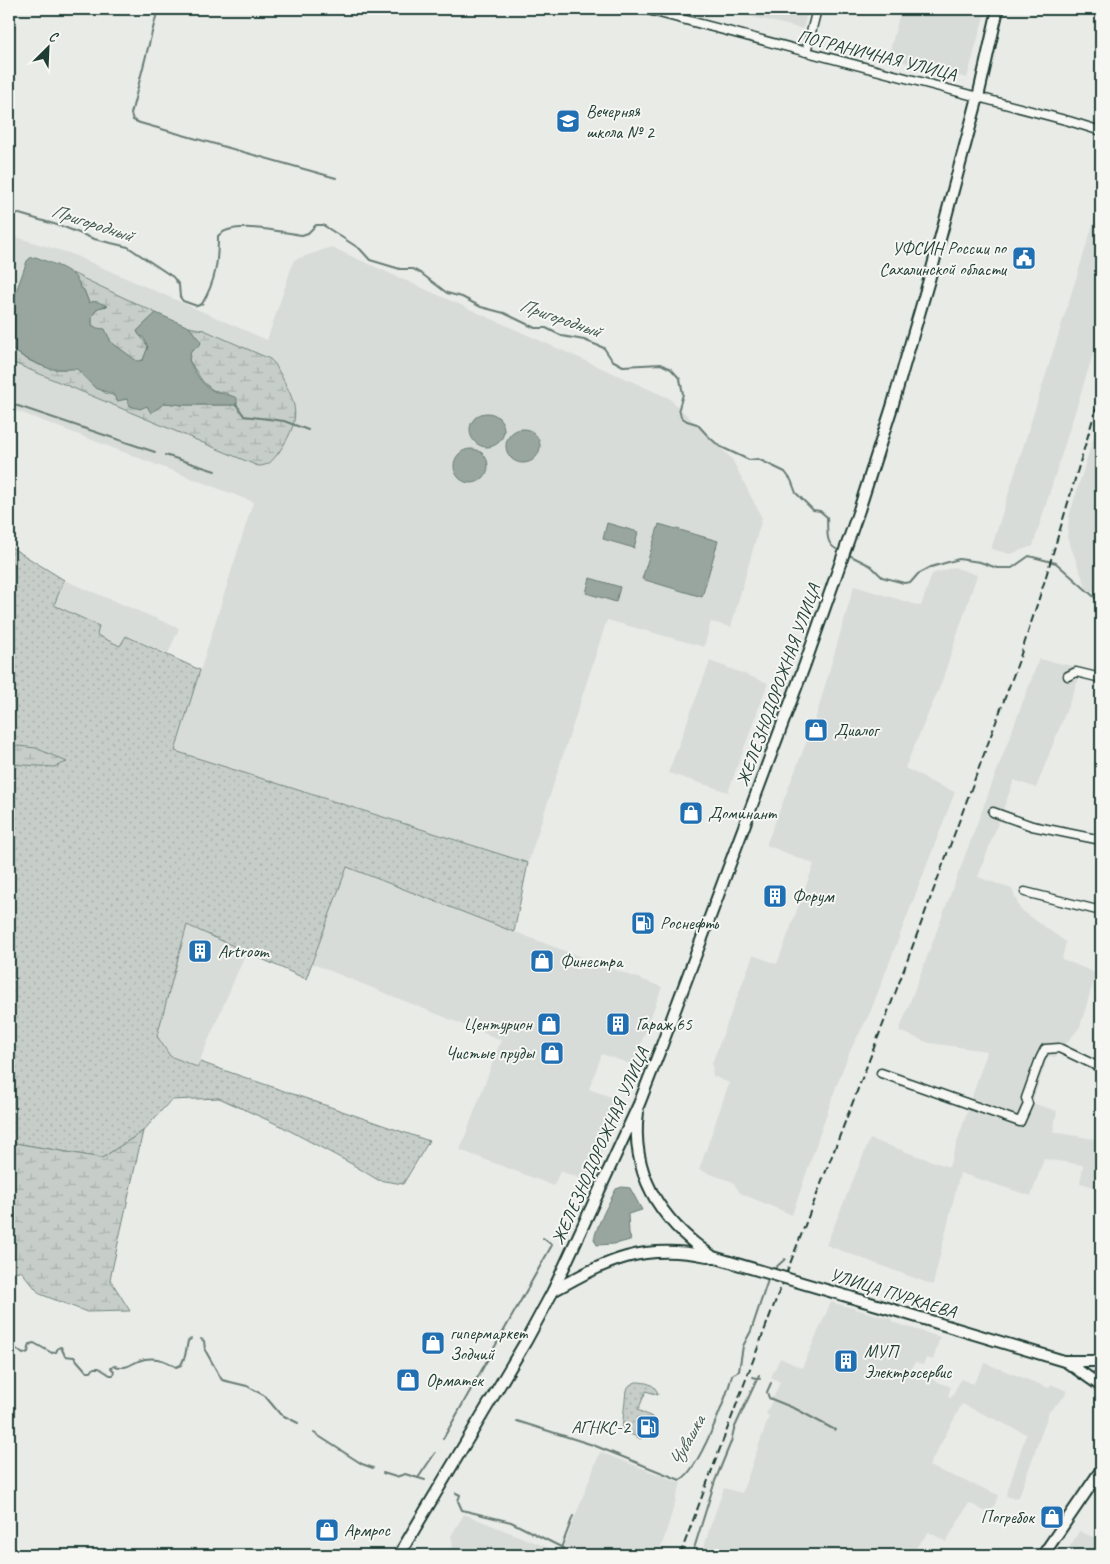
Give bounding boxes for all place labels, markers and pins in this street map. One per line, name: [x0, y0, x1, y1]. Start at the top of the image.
place label: Вечерняя школа № 2: [586, 100, 656, 143]
school or university icon: Вечерняя школа № 2: [555, 108, 581, 134]
place label: УФСИН России по Сахалинской области: [879, 237, 1008, 280]
public building icon: УФСИН России по Сахалинской области: [1011, 245, 1037, 271]
shop icon: Диалог: [803, 717, 829, 743]
place label: Диалог: [834, 719, 881, 741]
shop icon: Доминант: [678, 800, 704, 826]
place label: Доминант: [708, 802, 778, 824]
building icon: Форум: [762, 883, 788, 909]
place label: Форум: [792, 885, 835, 907]
fuel station icon: Роснефть: [630, 910, 656, 936]
place label: Роснефть: [660, 912, 719, 934]
building icon: Artroom: [187, 938, 213, 964]
place label: Artroom: [218, 940, 270, 962]
shop icon: Финестра: [529, 948, 555, 974]
place label: Финестра: [560, 950, 624, 972]
shop icon: Центурион: [536, 1011, 562, 1037]
building icon: Гараж 65: [605, 1011, 631, 1037]
place label: Центурион: [463, 1013, 534, 1035]
place label: Гараж 65: [636, 1013, 693, 1035]
shop icon: Чистые пруды: [539, 1040, 565, 1066]
place label: Чистые пруды: [445, 1042, 535, 1064]
place label: гипермаркет Зодчий: [450, 1322, 529, 1365]
shop icon: гипермаркет Зодчий: [420, 1330, 446, 1356]
place label: МУП Электросервис: [864, 1340, 952, 1383]
building icon: МУП Электросервис: [833, 1348, 859, 1374]
shop icon: Орматек: [395, 1367, 421, 1393]
place label: Орматек: [426, 1369, 485, 1391]
fuel station icon: АГНКС-2: [635, 1414, 661, 1440]
place label: АГНКС-2: [571, 1416, 632, 1438]
shop icon: Погребок: [1039, 1504, 1065, 1530]
place label: Погребок: [981, 1506, 1036, 1528]
shop icon: Армрос: [314, 1517, 340, 1543]
place label: Армрос: [344, 1519, 391, 1541]

